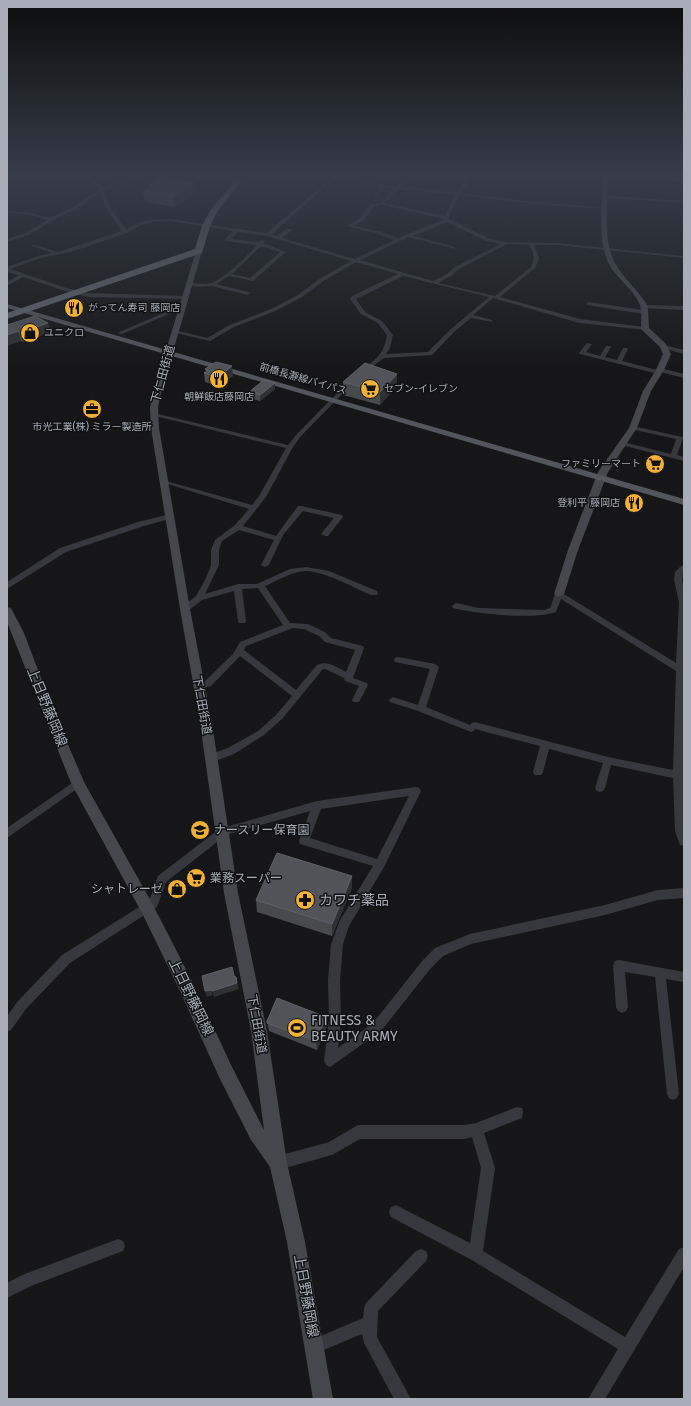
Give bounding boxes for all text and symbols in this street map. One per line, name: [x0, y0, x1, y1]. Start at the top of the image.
restaurant icon: がってん寿司 藤岡店: [63, 297, 85, 319]
place label: がってん寿司 藤岡店: [88, 302, 180, 314]
shop icon: ユニクロ: [19, 322, 41, 344]
place label: ユニクロ: [44, 327, 84, 339]
street label: 下仁田街道: [148, 343, 178, 405]
street label: 前橋長瀞線バイパス: [258, 361, 348, 397]
restaurant icon: 朝鮮飯店藤岡店: [208, 368, 230, 390]
supermarket icon: セブン-イレブン: [359, 378, 381, 400]
place label: セブン-イレブン: [384, 383, 458, 395]
place label: 朝鮮飯店藤岡店: [184, 391, 254, 403]
office icon: 市光工業(株) ミラー製造所: [81, 398, 103, 420]
place label: 市光工業(株) ミラー製造所: [32, 420, 152, 433]
supermarket icon: ファミリーマート: [644, 453, 666, 475]
place label: ファミリーマート: [561, 458, 641, 470]
restaurant icon: 登利平 藤岡店: [623, 492, 645, 514]
place label: 登利平 藤岡店: [557, 497, 620, 509]
street label: 上日野藤岡線: [23, 665, 71, 749]
street label: 下仁田街道: [190, 674, 214, 736]
school or university icon: ナースリー保育園: [189, 819, 211, 841]
place label: ナースリー保育園: [214, 823, 309, 837]
supermarket icon: 業務スーパー: [185, 867, 207, 889]
place label: 業務スーパー: [210, 871, 282, 885]
shop icon: シャトレーゼ: [166, 878, 188, 900]
place label: シャトレーゼ: [91, 882, 163, 896]
pharmacy icon: カワチ薬品: [294, 889, 316, 911]
place label: カワチ薬品: [319, 892, 389, 909]
street label: 上日野藤岡線: [165, 956, 217, 1038]
street label: 下仁田街道: [245, 993, 269, 1055]
place label: FITNESS & BEAUTY ARMY: [311, 1012, 398, 1045]
sports icon: FITNESS & BEAUTY ARMY: [286, 1017, 308, 1039]
street label: 上日野藤岡線: [290, 1253, 322, 1339]

